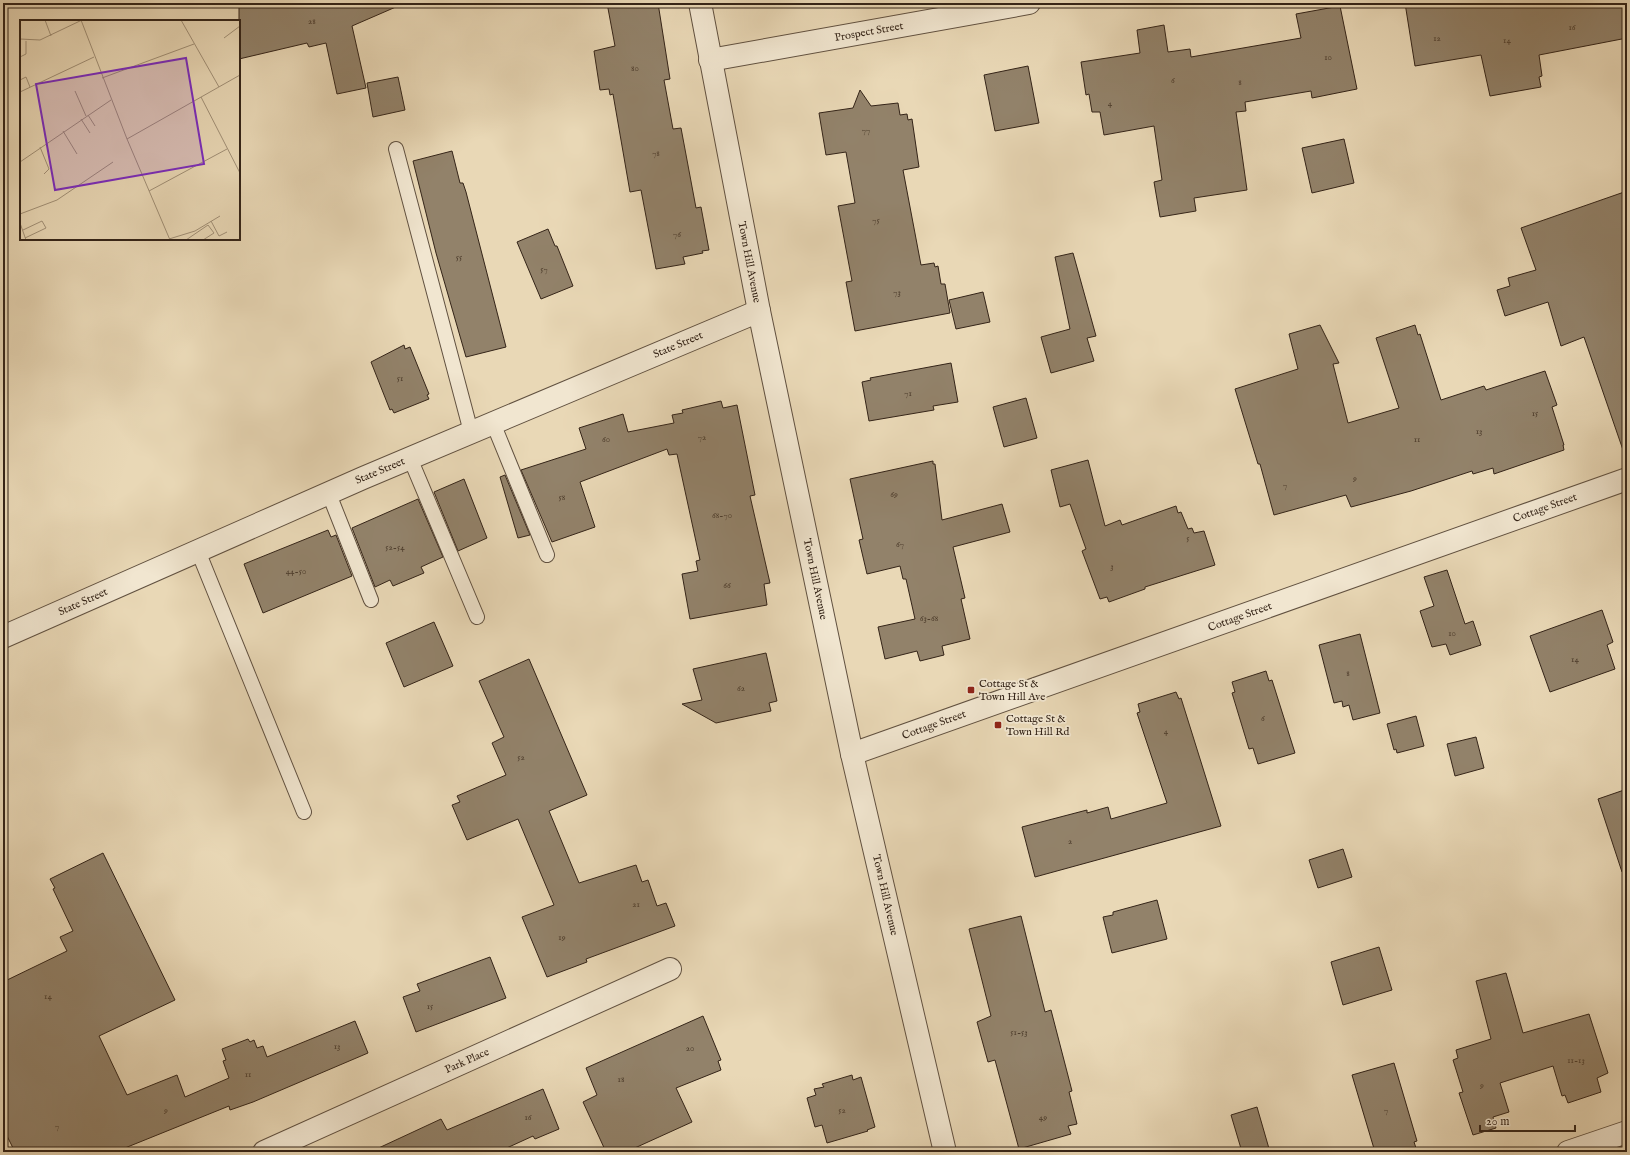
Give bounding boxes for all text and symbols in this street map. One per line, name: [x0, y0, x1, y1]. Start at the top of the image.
house number: 28: [308, 16, 316, 27]
street label: Prospect Street: [834, 19, 905, 45]
inset map: [20, 20, 240, 240]
house number: 16: [1568, 22, 1576, 33]
house number: 12: [1433, 33, 1441, 44]
house number: 14: [1503, 35, 1511, 46]
house number: 10: [1324, 52, 1332, 63]
house number: 80: [631, 63, 639, 74]
house number: 6: [1171, 75, 1175, 86]
house number: 8: [1238, 77, 1242, 88]
house number: 4: [1108, 98, 1113, 109]
house number: 77: [862, 125, 870, 136]
house number: 78: [652, 148, 660, 159]
house number: 75: [872, 215, 880, 226]
street label: Town Hill Avenue: [734, 220, 764, 304]
house number: 76: [673, 229, 681, 240]
house number: 55: [456, 252, 463, 263]
house number: 57: [540, 264, 548, 275]
house number: 73: [893, 287, 901, 298]
street label: State Street: [651, 328, 705, 362]
house number: 51: [397, 373, 403, 384]
house number: 71: [904, 388, 912, 399]
house number: 15: [1532, 408, 1539, 419]
house number: 13: [1476, 426, 1482, 437]
house number: 72: [698, 432, 706, 443]
house number: 60: [602, 434, 610, 445]
house number: 11: [1414, 434, 1420, 445]
street label: State Street: [353, 454, 407, 488]
house number: 9: [1352, 473, 1357, 484]
house number: 7: [1283, 480, 1287, 491]
house number: 69: [890, 489, 898, 500]
street label: Cottage Street: [1511, 490, 1579, 526]
house number: 58: [559, 492, 566, 503]
house number: 68-70: [712, 510, 732, 521]
house number: 5: [1186, 533, 1190, 544]
street label: Town Hill Avenue: [800, 537, 830, 621]
house number: 67: [896, 539, 904, 550]
house number: 52-54: [385, 542, 405, 553]
house number: 3: [1110, 561, 1114, 572]
house number: 44-50: [286, 566, 306, 577]
house number: 66: [723, 580, 731, 591]
street label: State Street: [56, 585, 110, 619]
street label: Cottage Street: [1206, 599, 1274, 635]
house number: 63-68: [920, 613, 939, 624]
house number: 10: [1448, 628, 1456, 639]
house number: 14: [1571, 654, 1579, 665]
house number: 8: [1346, 668, 1350, 679]
place label: Cottage St & Town Hill Ave: [979, 677, 1045, 704]
house number: 62: [737, 683, 745, 694]
marker: Cottage St & Town Hill Ave: [966, 685, 976, 695]
street label: Cottage Street: [900, 707, 968, 743]
place label: Cottage St & Town Hill Rd: [1006, 712, 1069, 739]
house number: 6: [1261, 713, 1265, 724]
marker: Cottage St & Town Hill Rd: [993, 720, 1003, 730]
house number: 4: [1164, 726, 1169, 737]
house number: 52: [517, 752, 525, 763]
house number: 2: [1068, 836, 1072, 847]
street label: Town Hill Avenue: [869, 853, 901, 937]
house number: 21: [632, 899, 640, 910]
house number: 19: [558, 932, 566, 943]
house number: 14: [44, 991, 52, 1002]
house number: 15: [427, 1001, 434, 1012]
house number: 51-53: [1010, 1027, 1028, 1038]
house number: 13: [334, 1041, 340, 1052]
house number: 20: [686, 1043, 694, 1054]
street label: Park Place: [443, 1045, 491, 1077]
house number: 11-13: [1567, 1055, 1585, 1066]
house number: 11: [245, 1069, 251, 1080]
house number: 18: [618, 1074, 625, 1085]
house number: 9: [1479, 1080, 1484, 1091]
house number: 9: [163, 1105, 168, 1116]
house number: 52: [838, 1105, 846, 1116]
house number: 7: [1384, 1105, 1388, 1116]
scale bar: [1480, 1107, 1575, 1133]
house number: 16: [524, 1112, 532, 1123]
house number: 49: [1039, 1112, 1047, 1123]
text: 20 m: [1486, 1114, 1509, 1129]
house number: 7: [55, 1121, 59, 1132]

